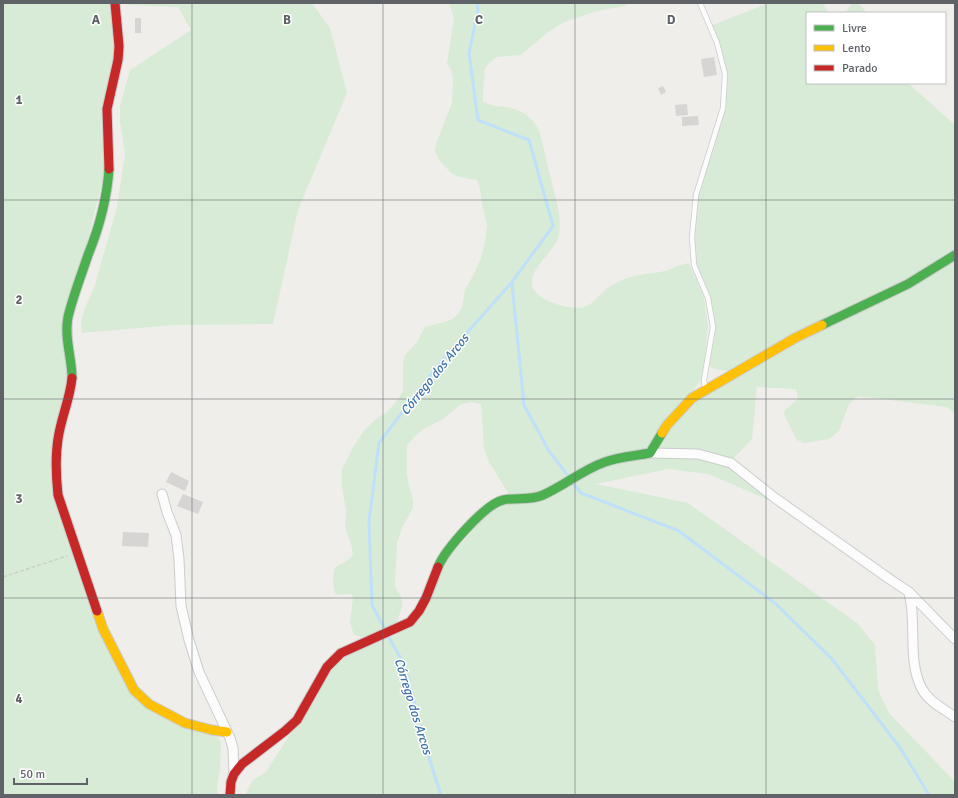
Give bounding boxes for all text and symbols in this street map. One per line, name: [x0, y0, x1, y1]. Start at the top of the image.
text: A: [92, 12, 101, 28]
text: B: [283, 12, 291, 28]
text: C: [475, 12, 483, 28]
text: D: [667, 12, 676, 28]
legend: [806, 12, 946, 84]
text: Livre: [842, 21, 867, 36]
text: Lento: [842, 41, 871, 56]
text: Parado: [842, 61, 878, 76]
text: 1: [15, 92, 23, 108]
text: 2: [15, 292, 23, 308]
water label: Córrego dos Arcos: [397, 330, 473, 419]
text: 3: [15, 491, 23, 507]
water label: Córrego dos Arcos: [391, 656, 436, 758]
text: 4: [15, 691, 23, 707]
scale bar: [14, 760, 87, 786]
text: 50 m: [20, 767, 45, 782]

